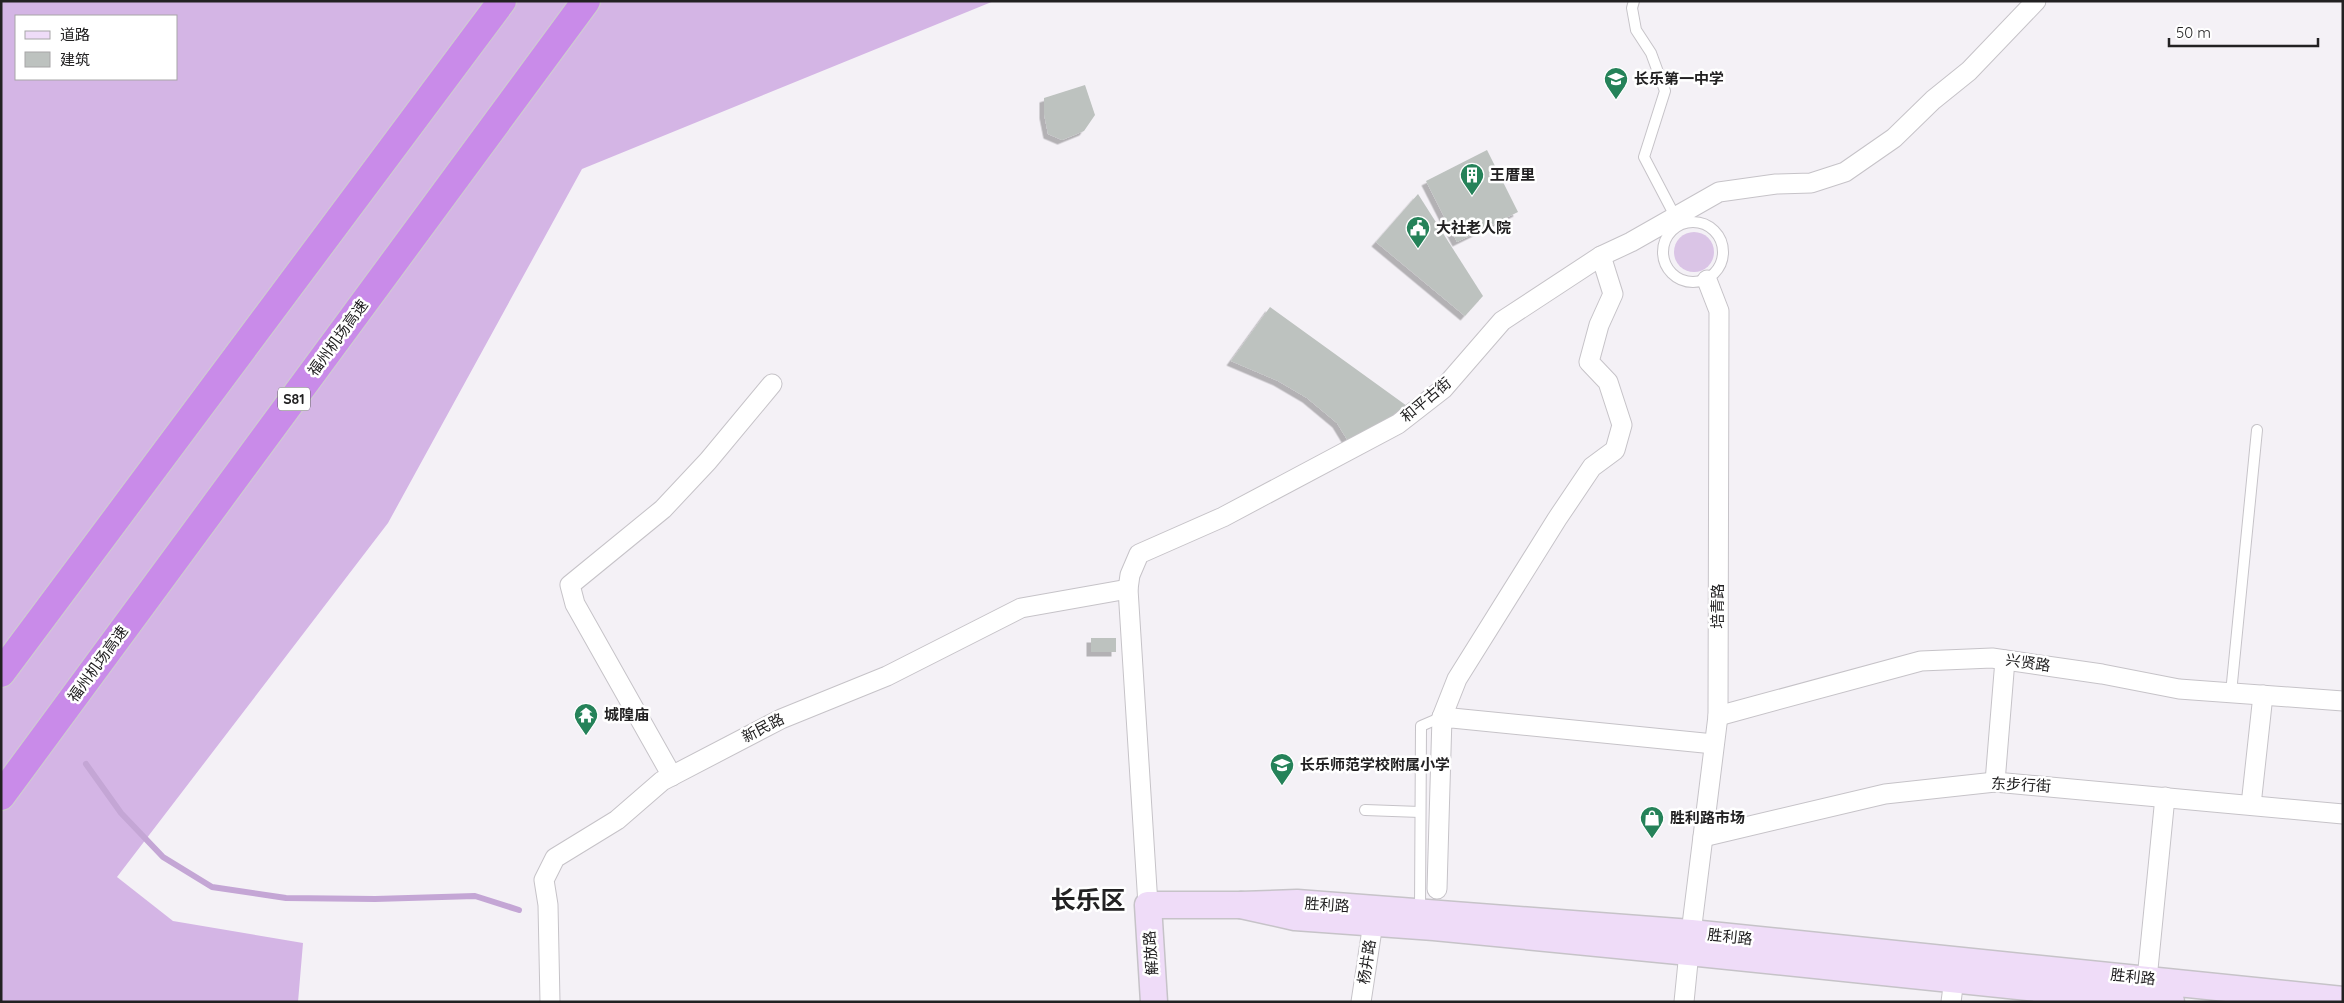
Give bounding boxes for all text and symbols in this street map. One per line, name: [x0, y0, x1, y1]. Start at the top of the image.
legend: [15, 15, 178, 80]
scale bar: [2169, 15, 2318, 47]
text: 50 m: [2176, 23, 2211, 42]
text: 道路: [60, 25, 90, 44]
text: 建筑: [60, 50, 90, 69]
school or university icon: 长乐第一中学: [1603, 66, 1629, 100]
place label: 长乐第一中学: [1634, 69, 1724, 88]
building icon: 王厝里: [1459, 162, 1485, 196]
place label: 王厝里: [1490, 165, 1535, 184]
public building icon: 大社老人院: [1405, 215, 1431, 249]
place label: 大社老人院: [1436, 218, 1511, 237]
street label: 福州机场高速: [303, 296, 372, 380]
street label: 和平古街: [1397, 373, 1455, 426]
road number: S81: [278, 388, 310, 410]
street label: 培青路: [1708, 583, 1727, 629]
street label: 福州机场高速: [63, 622, 132, 706]
street label: 兴贤路: [2004, 650, 2052, 675]
temple icon: 城隍庙: [573, 702, 599, 736]
place label: 城隍庙: [604, 705, 649, 724]
street label: 新民路: [738, 709, 787, 746]
school or university icon: 长乐师范学校附属小学: [1269, 752, 1295, 786]
place label: 长乐师范学校附属小学: [1300, 755, 1450, 774]
street label: 东步行街: [1991, 773, 2051, 796]
shop icon: 胜利路市场: [1639, 805, 1665, 839]
place label: 胜利路市场: [1670, 808, 1745, 827]
district label: 长乐区: [1050, 884, 1126, 915]
street label: 胜利路: [1304, 893, 1350, 916]
street label: 胜利路: [1707, 925, 1753, 948]
street label: 解放路: [1139, 930, 1162, 976]
street label: 杨井路: [1354, 938, 1379, 986]
street label: 胜利路: [2110, 965, 2156, 988]

